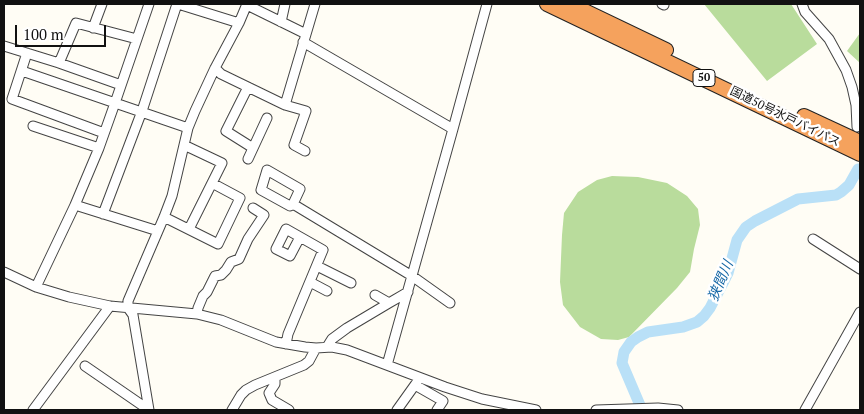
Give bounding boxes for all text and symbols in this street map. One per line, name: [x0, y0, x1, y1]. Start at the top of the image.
scale bar: [18, 15, 109, 47]
text: 100 m: [23, 24, 64, 44]
road number: 50: [693, 70, 715, 86]
street label: 国道50号水戸バイパス: [728, 84, 842, 150]
water label: 狭間川: [705, 258, 737, 304]

